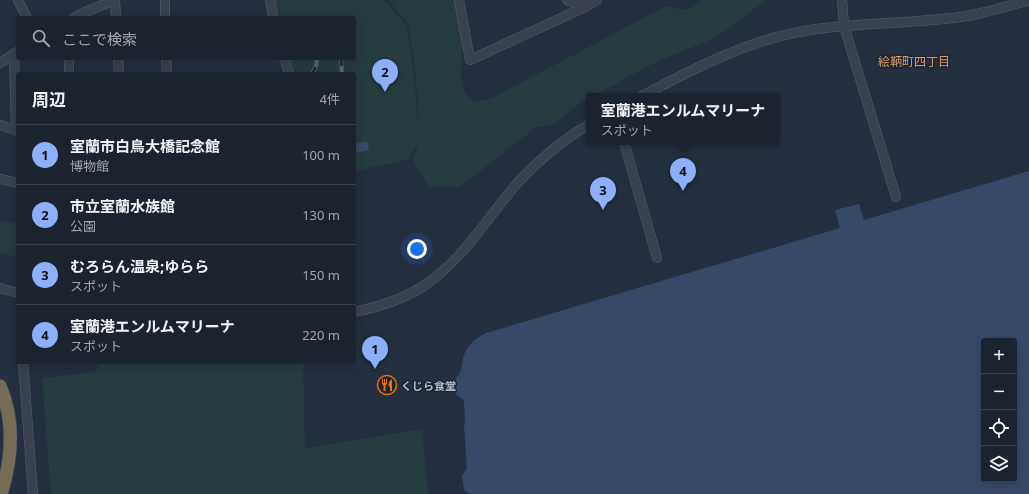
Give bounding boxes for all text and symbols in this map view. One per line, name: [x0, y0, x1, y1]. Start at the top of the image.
search box: [16, 16, 356, 60]
icon: search: [30, 27, 52, 49]
text: ここで検索: [62, 29, 137, 49]
district label: 絵鞆町四丁目: [878, 53, 950, 70]
pin: 2: [372, 59, 398, 92]
text: 周辺: [32, 88, 66, 111]
text: 4件: [320, 90, 340, 108]
popup: [586, 93, 780, 145]
text: 室蘭港エンルムマリーナ: [601, 100, 765, 120]
text: スポット: [601, 121, 653, 139]
text: 室蘭市白鳥大橋記念館: [70, 136, 220, 156]
text: 1: [41, 146, 49, 164]
text: 100 m: [302, 146, 340, 164]
text: 博物館: [70, 157, 109, 175]
pin: 4: [670, 158, 696, 191]
pin: 3: [590, 177, 616, 210]
text: 市立室蘭水族館: [70, 196, 175, 216]
text: 2: [41, 206, 49, 224]
text: 130 m: [302, 206, 340, 224]
text: 公園: [70, 217, 96, 235]
your location: [407, 239, 427, 259]
text: むろらん温泉;ゆらら: [70, 256, 209, 276]
text: 3: [41, 266, 49, 284]
text: 150 m: [302, 266, 340, 284]
text: スポット: [70, 277, 122, 295]
text: 室蘭港エンルムマリーナ: [70, 316, 235, 336]
text: 4: [41, 326, 49, 344]
text: 220 m: [302, 326, 340, 344]
pin: 1: [362, 336, 388, 369]
text: スポット: [70, 337, 122, 355]
map controls: [981, 338, 1017, 482]
button: +: [981, 338, 1017, 374]
restaurant icon: くじら食堂: [376, 374, 398, 396]
button: −: [981, 374, 1017, 410]
place label: くじら食堂: [401, 378, 456, 393]
button: locate: [981, 410, 1017, 446]
button: layers: [981, 446, 1017, 482]

